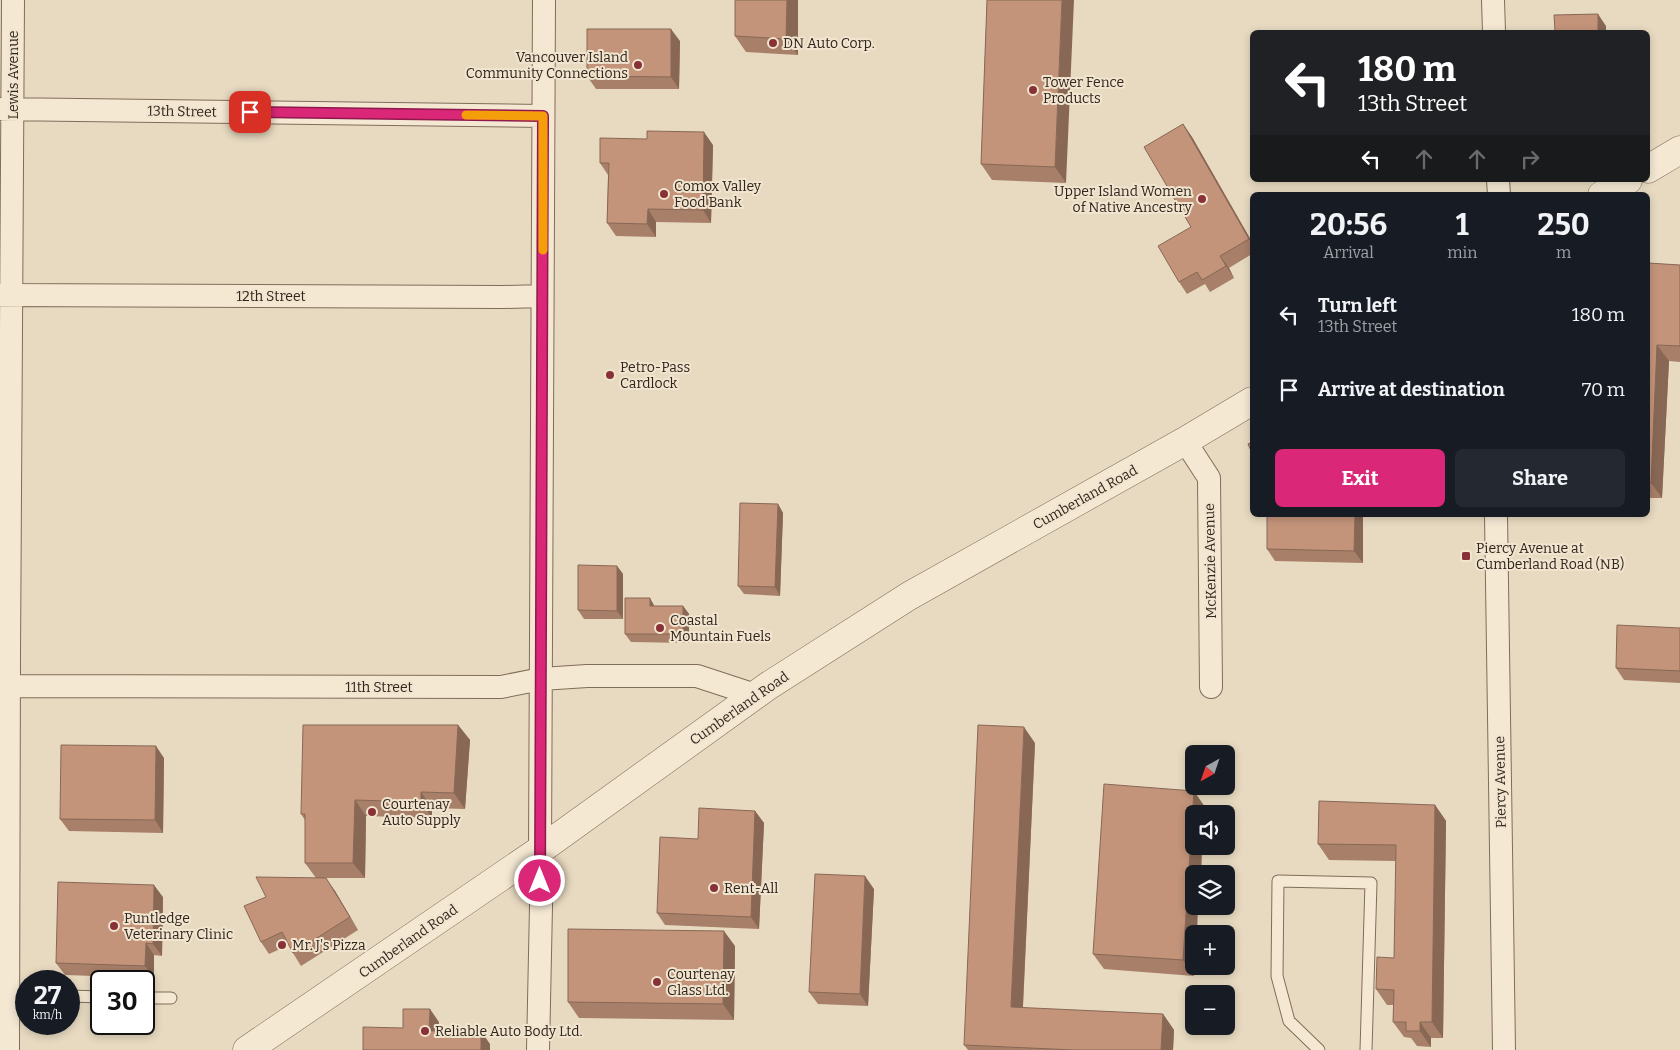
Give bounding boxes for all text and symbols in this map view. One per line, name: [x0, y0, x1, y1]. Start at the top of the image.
street label: Lewis Avenue: [5, 31, 22, 119]
place label: DN Auto Corp.: [783, 35, 875, 52]
marker: DN Auto Corp.: [767, 37, 779, 49]
text: 180 m: [1358, 48, 1456, 90]
place label: Vancouver Island Community Connections: [466, 49, 628, 82]
icon: left: [1275, 50, 1340, 115]
marker: Vancouver Island Community Connections: [632, 59, 644, 71]
place label: Tower Fence Products: [1043, 74, 1124, 107]
marker: Tower Fence Products: [1027, 84, 1039, 96]
text: 13th Street: [1358, 90, 1467, 117]
pin: [229, 91, 271, 133]
icon: arrive: [236, 98, 264, 126]
street label: 13th Street: [147, 102, 217, 121]
icon: left: [1357, 145, 1385, 173]
icon: ahead: [1410, 145, 1438, 173]
icon: ahead: [1463, 145, 1491, 173]
icon: right: [1516, 145, 1544, 173]
place label: Comox Valley Food Bank: [674, 178, 762, 211]
place label: Upper Island Women of Native Ancestry: [1054, 183, 1193, 216]
marker: Comox Valley Food Bank: [658, 188, 670, 200]
marker: Upper Island Women of Native Ancestry: [1196, 193, 1208, 205]
text: 20:56: [1310, 207, 1387, 243]
text: 1: [1456, 207, 1469, 243]
text: 250: [1538, 207, 1590, 243]
text: Arrival: [1323, 243, 1374, 262]
text: min: [1447, 243, 1477, 262]
text: m: [1556, 243, 1571, 262]
street label: 12th Street: [236, 288, 306, 305]
text: Turn left: [1318, 294, 1397, 317]
icon: left: [1275, 301, 1303, 329]
text: 180 m: [1572, 303, 1625, 326]
text: 13th Street: [1318, 317, 1397, 336]
place label: Petro-Pass Cardlock: [620, 359, 690, 392]
marker: Petro-Pass Cardlock: [604, 369, 616, 381]
icon: arrive: [1275, 376, 1303, 404]
text: Arrive at destination: [1318, 378, 1505, 401]
text: 70 m: [1582, 378, 1625, 401]
button: Exit: [1275, 449, 1445, 507]
button: Share: [1455, 449, 1625, 507]
street label: Cumberland Road: [1030, 462, 1140, 533]
street label: McKenzie Avenue: [1201, 503, 1220, 619]
place label: Piercy Avenue at Cumberland Road (NB): [1476, 540, 1624, 573]
marker: Piercy Avenue at Cumberland Road (NB): [1460, 550, 1472, 562]
place label: Coastal Mountain Fuels: [670, 612, 771, 645]
marker: Coastal Mountain Fuels: [654, 622, 666, 634]
street label: Cumberland Road: [687, 668, 792, 749]
street label: 11th Street: [345, 679, 413, 696]
street label: Piercy Avenue: [1491, 736, 1510, 828]
north arrow: [1185, 745, 1235, 795]
map controls: [1185, 745, 1235, 1035]
place label: Courtenay Auto Supply: [382, 796, 461, 829]
button: sound: [1185, 805, 1235, 855]
marker: Courtenay Auto Supply: [366, 806, 378, 818]
position arrow: [513, 854, 565, 906]
button: layers: [1185, 865, 1235, 915]
place label: Rent-All: [724, 880, 778, 897]
marker: Rent-All: [708, 882, 720, 894]
street label: Cumberland Road: [356, 901, 461, 982]
place label: Puntledge Veterinary Clinic: [124, 910, 233, 943]
marker: Puntledge Veterinary Clinic: [108, 920, 120, 932]
button: +: [1185, 925, 1235, 975]
place label: Mr. J's Pizza: [292, 937, 366, 954]
marker: Mr. J's Pizza: [276, 939, 288, 951]
place label: Courtenay Glass Ltd.: [667, 966, 735, 999]
speed limit sign: 30: [90, 970, 155, 1035]
marker: Courtenay Glass Ltd.: [651, 976, 663, 988]
text: 27: [34, 981, 61, 1011]
button: −: [1185, 985, 1235, 1035]
text: km/h: [33, 1008, 62, 1022]
place label: Reliable Auto Body Ltd.: [435, 1023, 583, 1040]
marker: Reliable Auto Body Ltd.: [419, 1025, 431, 1037]

